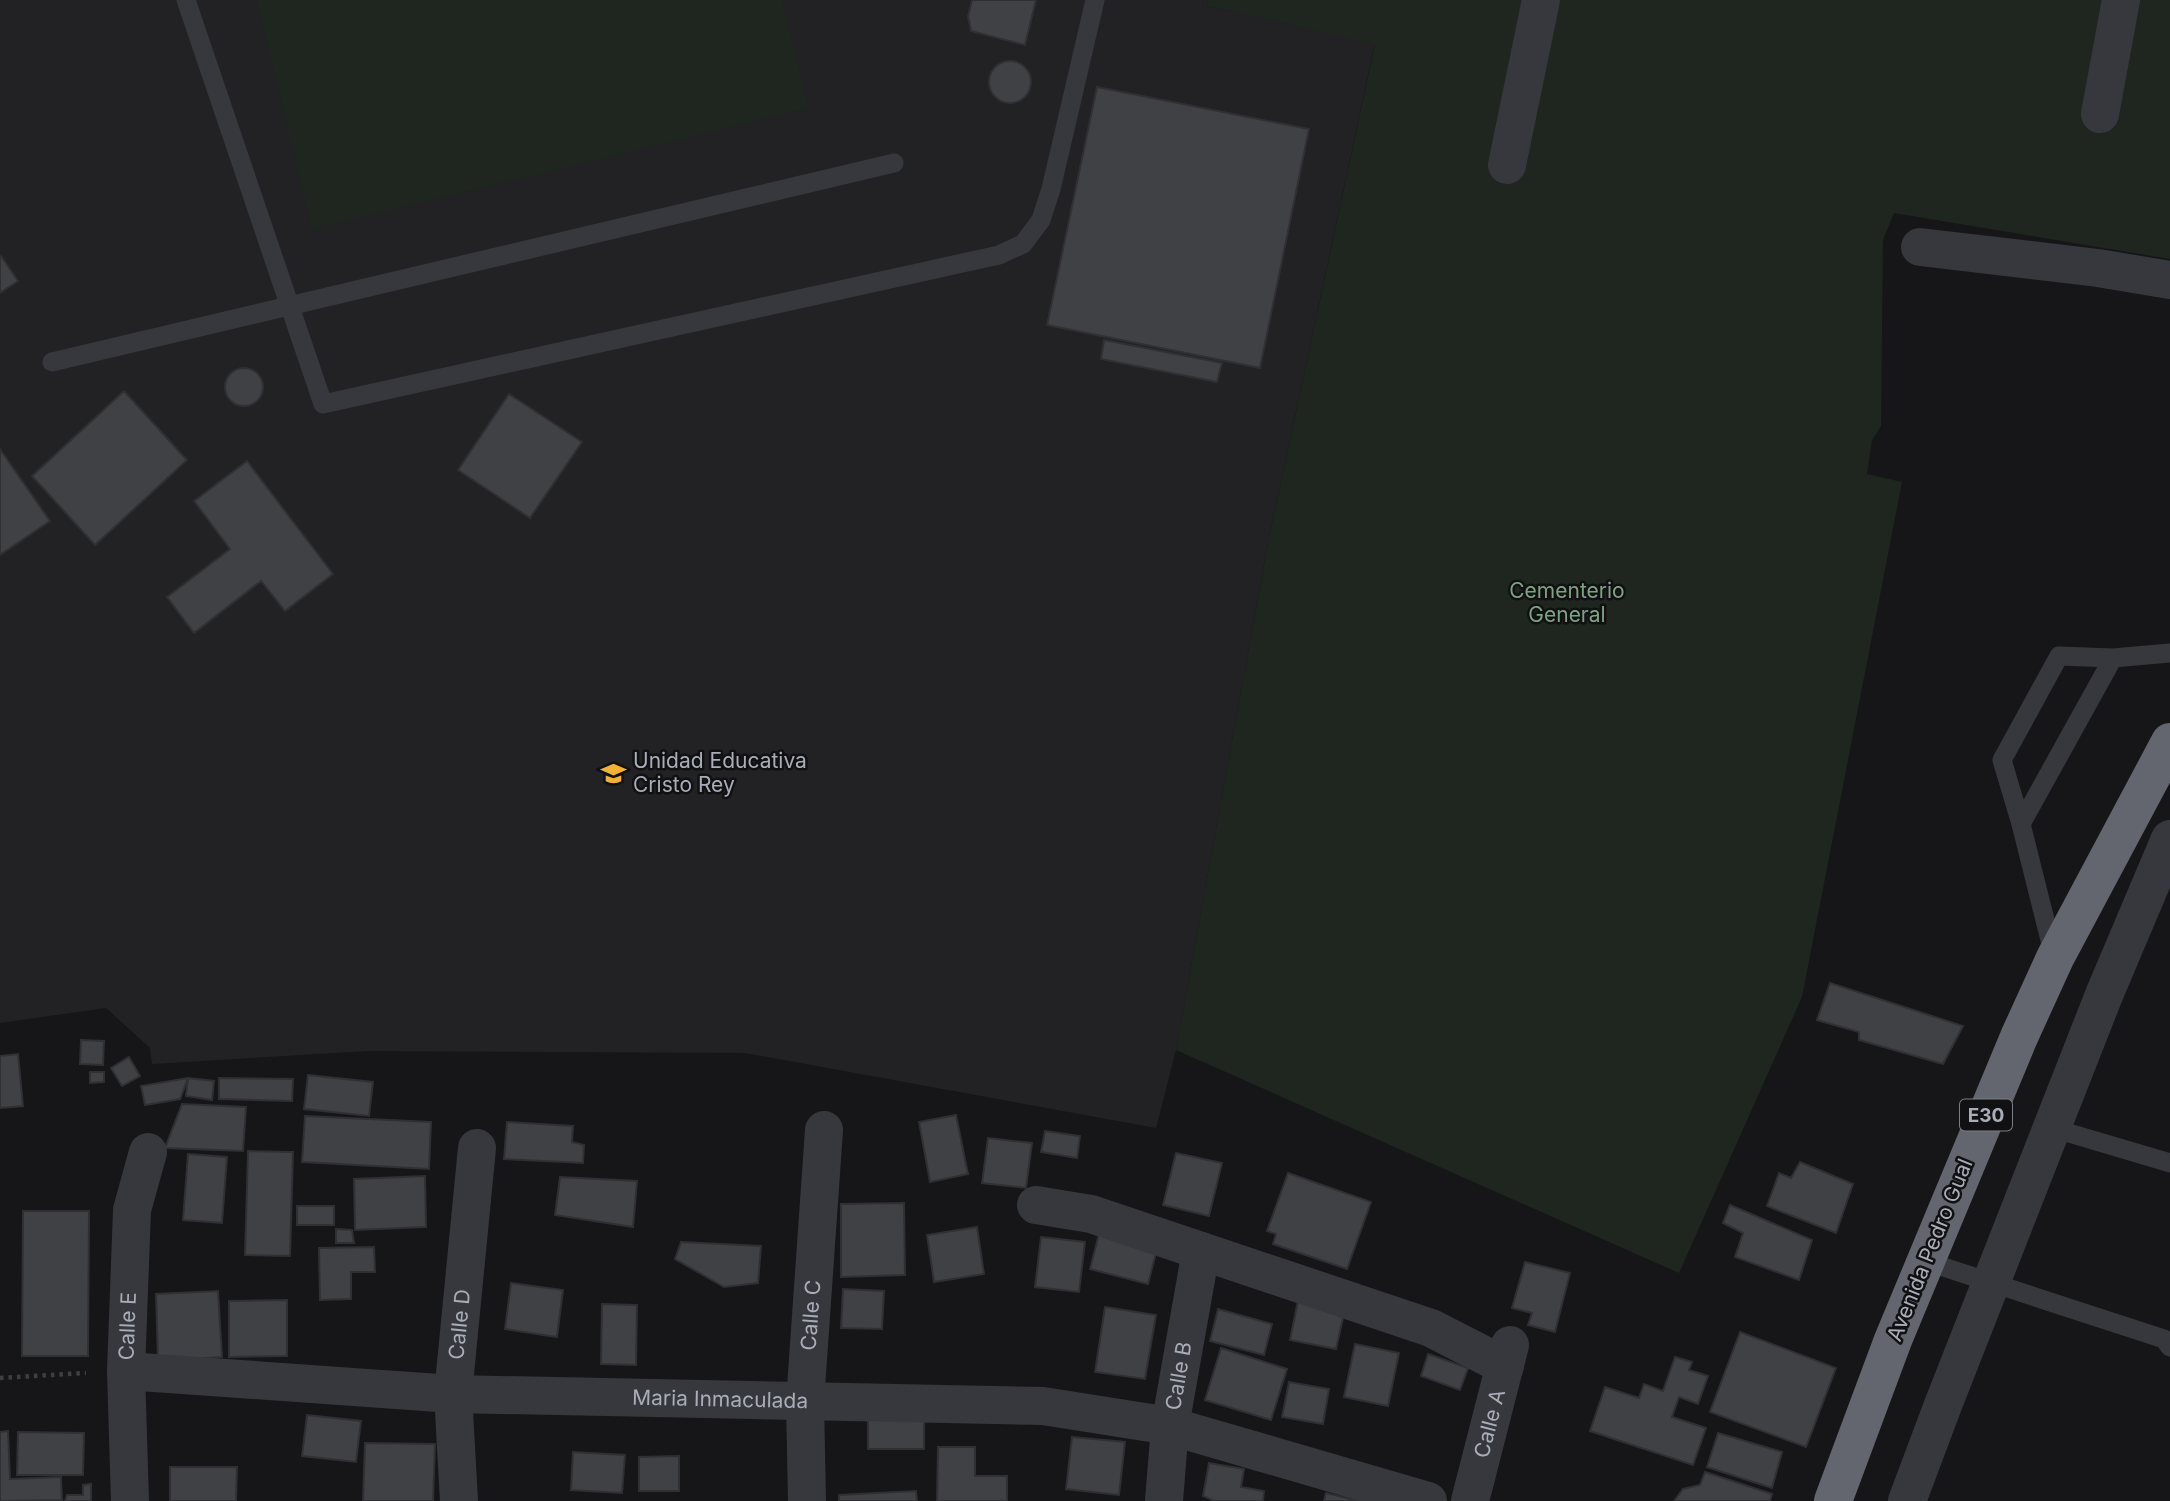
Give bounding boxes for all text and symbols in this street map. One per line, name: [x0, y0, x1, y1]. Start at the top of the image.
park label: Cementerio General: [1509, 578, 1625, 627]
place label: Unidad Educativa Cristo Rey: [633, 748, 807, 797]
school or university icon: Unidad Educativa Cristo Rey: [599, 759, 627, 787]
road number: E30: [1960, 1100, 2012, 1130]
street label: Avenida Pedro Gual: [1882, 1155, 1977, 1345]
street label: Calle C: [796, 1279, 825, 1351]
street label: Calle D: [443, 1288, 475, 1361]
street label: Calle E: [113, 1292, 141, 1361]
street label: Calle B: [1160, 1340, 1197, 1412]
street label: Maria Inmaculada: [632, 1385, 808, 1413]
street label: Calle A: [1469, 1386, 1510, 1460]

